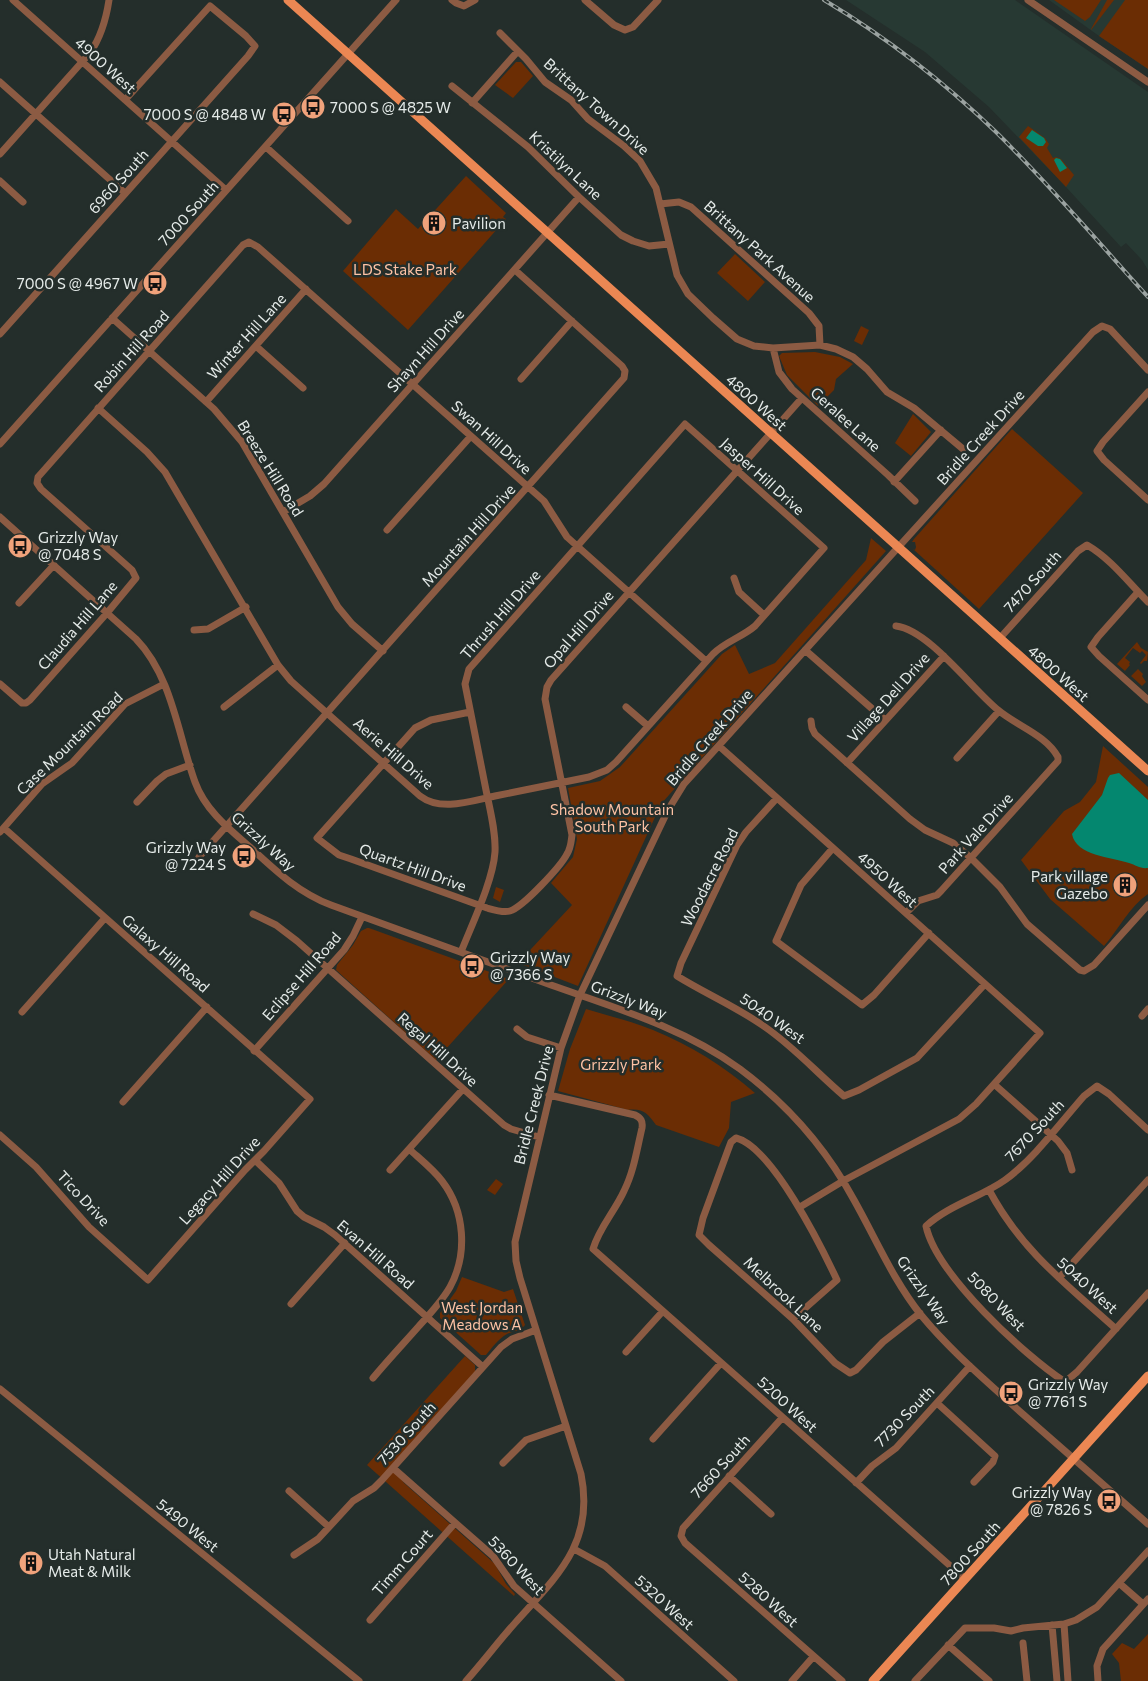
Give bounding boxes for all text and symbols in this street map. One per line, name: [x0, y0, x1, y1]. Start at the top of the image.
street label: 4900 West: [72, 33, 140, 97]
street label: Brittany Town Drive: [541, 54, 653, 158]
bus stop icon: 7000 S @ 4825 W: [300, 94, 326, 120]
place label: 7000 S @ 4825 W: [330, 98, 451, 116]
bus stop icon: 7000 S @ 4848 W: [271, 101, 297, 127]
place label: 7000 S @ 4848 W: [144, 105, 266, 123]
street label: Kristilyn Lane: [526, 127, 606, 203]
street label: 6960 South: [84, 145, 152, 217]
street label: 7000 South: [154, 177, 222, 249]
street label: Brittany Park Avenue: [701, 196, 819, 306]
building icon: Pavilion: [421, 210, 447, 236]
place label: Pavilion: [452, 214, 506, 232]
park label: LDS Stake Park: [353, 260, 457, 278]
bus stop icon: 7000 S @ 4967 W: [142, 270, 168, 296]
place label: 7000 S @ 4967 W: [17, 274, 138, 292]
street label: Winter Hill Lane: [203, 289, 289, 383]
street label: Shayn Hill Drive: [383, 304, 467, 395]
street label: Robin Hill Road: [90, 307, 172, 395]
street label: 4800 West: [723, 370, 791, 434]
street label: Geralee Lane: [807, 383, 885, 455]
street label: Bridle Creek Drive: [933, 386, 1028, 488]
street label: Swan Hill Drive: [448, 396, 536, 478]
street label: Breeze Hill Road: [234, 417, 308, 519]
street label: Jasper Hill Drive: [717, 434, 809, 518]
street label: Mountain Hill Drive: [417, 480, 519, 590]
place label: Grizzly Way @ 7048 S: [38, 528, 118, 563]
bus stop icon: Grizzly Way @ 7048 S: [7, 533, 33, 559]
street label: 7470 South: [999, 546, 1065, 616]
street label: Thrush Hill Drive: [456, 566, 544, 662]
street label: Claudia Hill Lane: [33, 577, 121, 673]
street label: Opal Hill Drive: [539, 586, 617, 672]
street label: 4800 West: [1025, 641, 1093, 705]
street label: Village Dell Drive: [843, 649, 933, 745]
street label: Bridle Creek Drive: [662, 685, 756, 789]
street label: Case Mountain Road: [12, 688, 126, 798]
street label: Aerie Hill Drive: [350, 713, 438, 793]
street label: Park Vale Drive: [934, 789, 1016, 877]
park label: Shadow Mountain South Park: [550, 800, 674, 835]
street label: Grizzly Way: [228, 807, 300, 875]
street label: Woodacre Road: [677, 825, 741, 929]
place label: Grizzly Way @ 7224 S: [146, 838, 226, 873]
street label: Quartz Hill Drive: [357, 839, 469, 895]
bus stop icon: Grizzly Way @ 7224 S: [231, 843, 257, 869]
street label: 4950 West: [854, 847, 922, 911]
place label: Park village Gazebo: [1031, 867, 1108, 902]
building icon: Park village Gazebo: [1112, 872, 1138, 898]
street label: Galaxy Hill Road: [119, 910, 213, 996]
street label: Eclipse Hill Road: [258, 928, 344, 1024]
place label: Grizzly Way @ 7366 S: [490, 948, 570, 983]
bus stop icon: Grizzly Way @ 7366 S: [459, 953, 485, 979]
street label: Grizzly Way: [588, 976, 670, 1022]
street label: 5040 West: [737, 989, 809, 1047]
street label: Regal Hill Drive: [394, 1008, 482, 1090]
street label: Bridle Creek Drive: [510, 1044, 556, 1166]
park label: Grizzly Park: [580, 1055, 662, 1073]
street label: 7670 South: [1001, 1095, 1067, 1165]
street label: Legacy Hill Drive: [175, 1132, 263, 1228]
street label: Tico Drive: [54, 1167, 114, 1229]
street label: Evan Hill Road: [334, 1216, 418, 1292]
street label: Melbrook Lane: [740, 1252, 828, 1336]
street label: Grizzly Way: [894, 1252, 954, 1328]
street label: 5040 West: [1054, 1253, 1122, 1317]
street label: 5080 West: [964, 1268, 1030, 1334]
park label: West Jordan Meadows A: [441, 1298, 523, 1333]
street label: 5200 West: [754, 1372, 822, 1436]
place label: Grizzly Way @ 7761 S: [1028, 1375, 1108, 1410]
bus stop icon: Grizzly Way @ 7761 S: [998, 1380, 1024, 1406]
street label: 7730 South: [870, 1382, 938, 1450]
street label: 7530 South: [373, 1398, 439, 1468]
street label: 7660 South: [687, 1430, 753, 1502]
place label: Grizzly Way @ 7826 S: [1012, 1483, 1092, 1518]
bus stop icon: Grizzly Way @ 7826 S: [1096, 1488, 1122, 1514]
street label: 5490 West: [153, 1495, 223, 1555]
street label: 7800 South: [936, 1517, 1004, 1589]
street label: Timm Court: [368, 1525, 436, 1599]
street label: 5360 West: [485, 1532, 549, 1598]
place label: Utah Natural Meat & Milk: [48, 1545, 136, 1580]
building icon: Utah Natural Meat & Milk: [18, 1550, 44, 1576]
street label: 5280 West: [736, 1568, 802, 1630]
street label: 5320 West: [632, 1571, 698, 1633]

